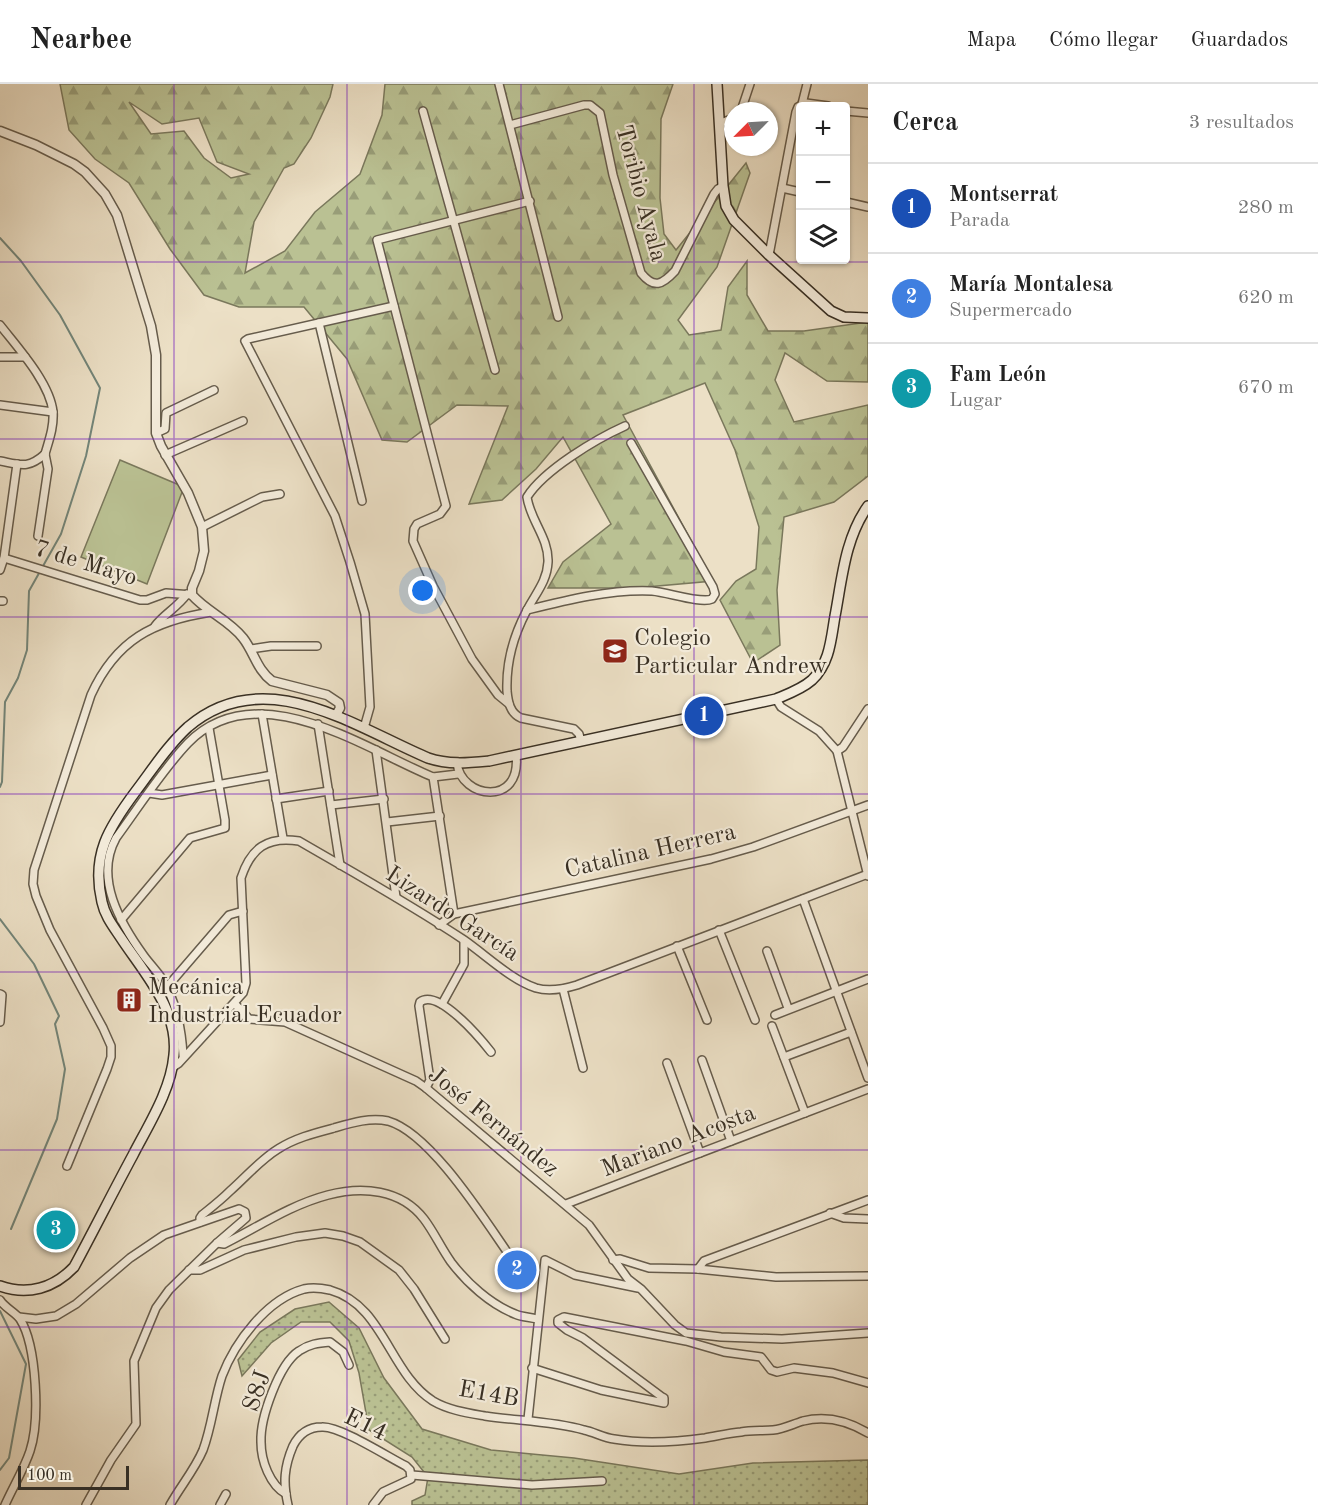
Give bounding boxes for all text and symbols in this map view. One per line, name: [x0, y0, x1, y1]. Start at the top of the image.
text: Nearbee: [30, 27, 132, 55]
text: Mapa: [967, 30, 1016, 51]
text: Cómo llegar: [1049, 30, 1158, 51]
text: Guardados: [1191, 30, 1288, 51]
north arrow: [724, 102, 778, 156]
map controls: [796, 102, 850, 264]
button: +: [796, 102, 850, 156]
text: Cerca: [892, 110, 958, 136]
text: 3 resultados: [1189, 113, 1294, 133]
street label: Toribio Ayala: [610, 123, 670, 265]
button: −: [796, 156, 850, 210]
text: Montserrat: [949, 184, 1058, 206]
text: 1: [906, 198, 917, 218]
text: 280 m: [1238, 198, 1294, 218]
button: layers: [796, 210, 850, 264]
text: Parada: [949, 211, 1010, 231]
text: María Montalesa: [949, 274, 1113, 296]
text: 2: [906, 288, 917, 308]
text: 620 m: [1238, 288, 1294, 308]
text: Supermercado: [949, 301, 1072, 321]
text: Fam León: [949, 364, 1046, 386]
text: 3: [906, 378, 917, 398]
text: 670 m: [1238, 378, 1294, 398]
text: Lugar: [949, 391, 1002, 411]
street label: 7 de Mayo: [31, 537, 140, 591]
your location: [408, 576, 437, 605]
place label: Colegio Particular Andrew: [634, 627, 828, 679]
school or university icon: Colegio Particular Andrew: [600, 636, 630, 666]
pin: 1: [684, 694, 724, 738]
street label: Catalina Herrera: [562, 821, 739, 883]
street label: Lizardo García: [381, 863, 523, 967]
place label: Mecánica Industrial Ecuador: [148, 976, 342, 1028]
building icon: Mecánica Industrial Ecuador: [114, 985, 144, 1015]
street label: José Fernández: [423, 1063, 563, 1182]
street label: Mariano Acosta: [598, 1101, 759, 1182]
pin: 3: [36, 1208, 76, 1252]
pin: 2: [498, 1248, 536, 1292]
street label: S8J: [239, 1368, 276, 1415]
street label: E14B: [457, 1378, 521, 1412]
street label: E14: [340, 1405, 390, 1446]
scale bar: [18, 1463, 129, 1490]
text: 100 m: [27, 1468, 72, 1484]

